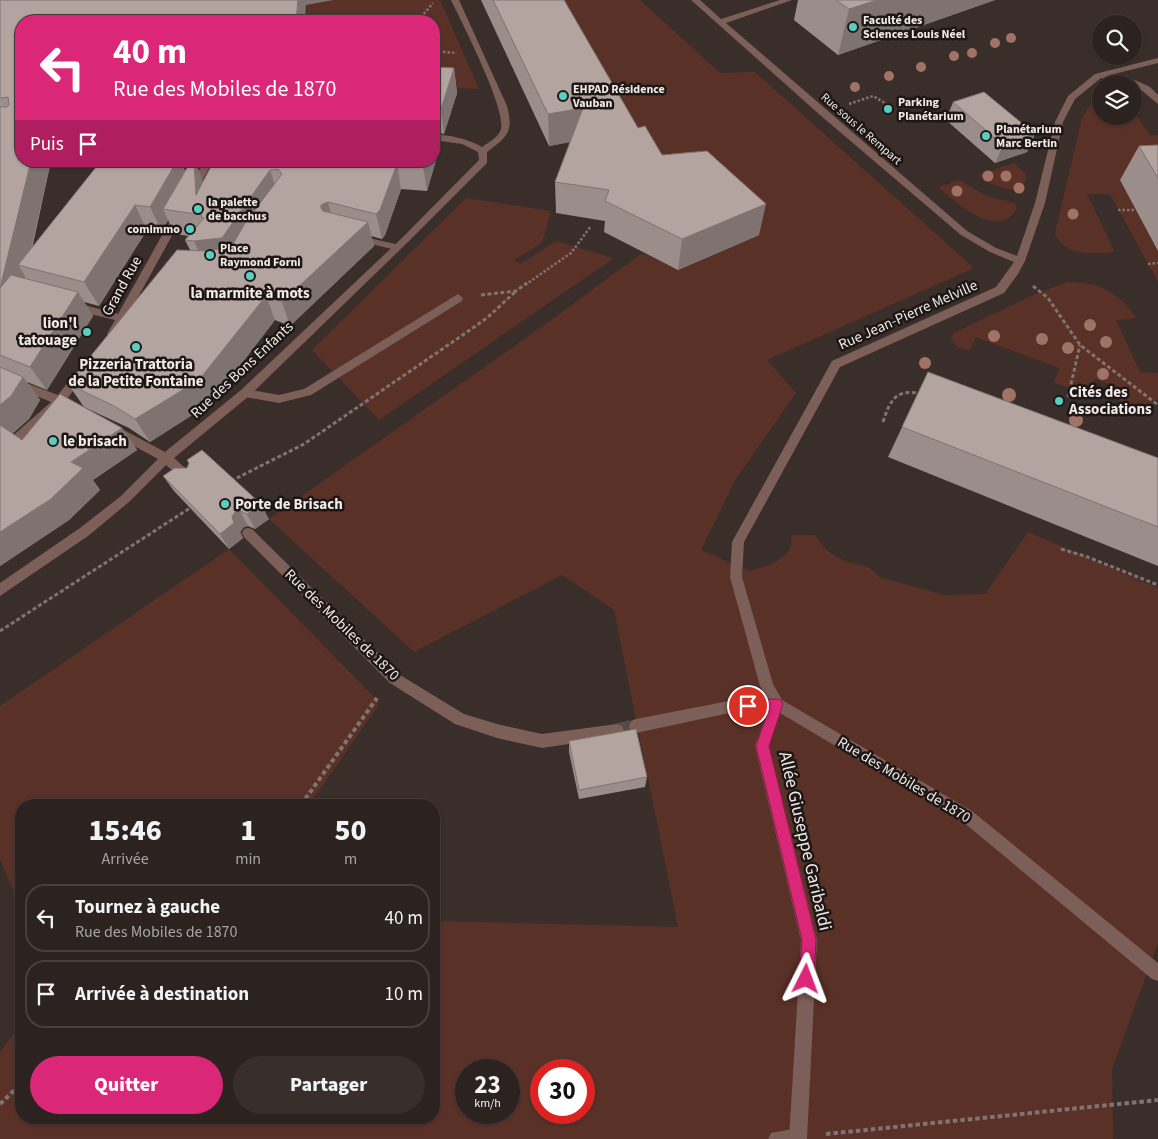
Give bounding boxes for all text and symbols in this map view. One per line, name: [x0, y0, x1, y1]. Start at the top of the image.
place label: Faculté des Sciences Louis Néel: [863, 12, 966, 43]
map controls: [1092, 15, 1142, 125]
button: search: [1092, 15, 1142, 65]
marker: Faculté des Sciences Louis Néel: [847, 21, 859, 33]
text: 40 m: [113, 27, 187, 77]
icon: left: [30, 35, 95, 100]
text: Rue des Mobiles de 1870: [113, 73, 336, 105]
button: layers: [1092, 75, 1142, 125]
place label: EHPAD Résidence Vauban: [572, 81, 665, 112]
street label: Rue sous le Rempart: [817, 89, 905, 169]
marker: EHPAD Résidence Vauban: [557, 90, 569, 102]
place label: Parking Planétarium: [898, 94, 964, 125]
marker: Parking Planétarium: [882, 103, 894, 115]
place label: Planétarium Marc Bertin: [996, 121, 1062, 152]
icon: arrive: [74, 130, 102, 158]
marker: Planétarium Marc Bertin: [980, 130, 992, 142]
text: Puis: [30, 131, 64, 158]
place label: la palette de bacchus: [208, 194, 266, 225]
marker: la palette de bacchus: [192, 203, 204, 215]
place label: comimmo: [127, 221, 180, 238]
marker: comimmo: [184, 223, 196, 235]
place label: Place Raymond Forni: [220, 240, 301, 271]
marker: Place Raymond Forni: [204, 249, 216, 261]
street label: Grand Rue: [97, 252, 147, 320]
marker: la marmite à mots: [244, 270, 256, 282]
street label: Rue Jean-Pierre Melville: [835, 275, 981, 355]
place label: la marmite à mots: [190, 283, 310, 304]
place label: lion'l tatouage: [18, 313, 78, 351]
street label: Rue des Bons Enfants: [186, 317, 298, 423]
marker: lion'l tatouage: [81, 326, 93, 338]
marker: Pizzeria Trattoria de la Petite Fontaine: [130, 341, 142, 353]
place label: Pizzeria Trattoria de la Petite Fontaine: [68, 354, 204, 392]
place label: Cités des Associations: [1068, 382, 1152, 420]
marker: Cités des Associations: [1053, 395, 1065, 407]
place label: le brisach: [63, 431, 127, 452]
marker: le brisach: [47, 435, 59, 447]
place label: Porte de Brisach: [235, 494, 343, 515]
marker: Porte de Brisach: [219, 498, 231, 510]
street label: Rue des Mobiles de 1870: [280, 565, 404, 685]
pin: [727, 685, 769, 727]
icon: arrive: [734, 692, 762, 720]
street label: Rue des Mobiles de 1870: [833, 732, 975, 828]
street label: Allée Giuseppe Garibaldi: [772, 749, 838, 933]
text: 15:46: [88, 809, 162, 852]
text: 1: [240, 809, 256, 852]
text: 50: [335, 809, 367, 852]
text: Arrivée: [102, 848, 149, 870]
text: min: [235, 848, 261, 870]
text: m: [344, 848, 357, 870]
text: Tournez à gauche: [75, 894, 220, 921]
icon: left: [32, 904, 60, 932]
text: 40 m: [385, 905, 423, 932]
text: Rue des Mobiles de 1870: [75, 921, 238, 943]
position arrow: [779, 952, 831, 1004]
icon: arrive: [32, 980, 60, 1008]
text: Arrivée à destination: [75, 981, 249, 1008]
text: 10 m: [385, 981, 423, 1008]
button: Quitter: [30, 1056, 223, 1114]
button: Partager: [233, 1056, 425, 1114]
speed limit sign: 30: [530, 1059, 595, 1124]
text: 23: [474, 1067, 501, 1103]
text: km/h: [474, 1095, 501, 1112]

